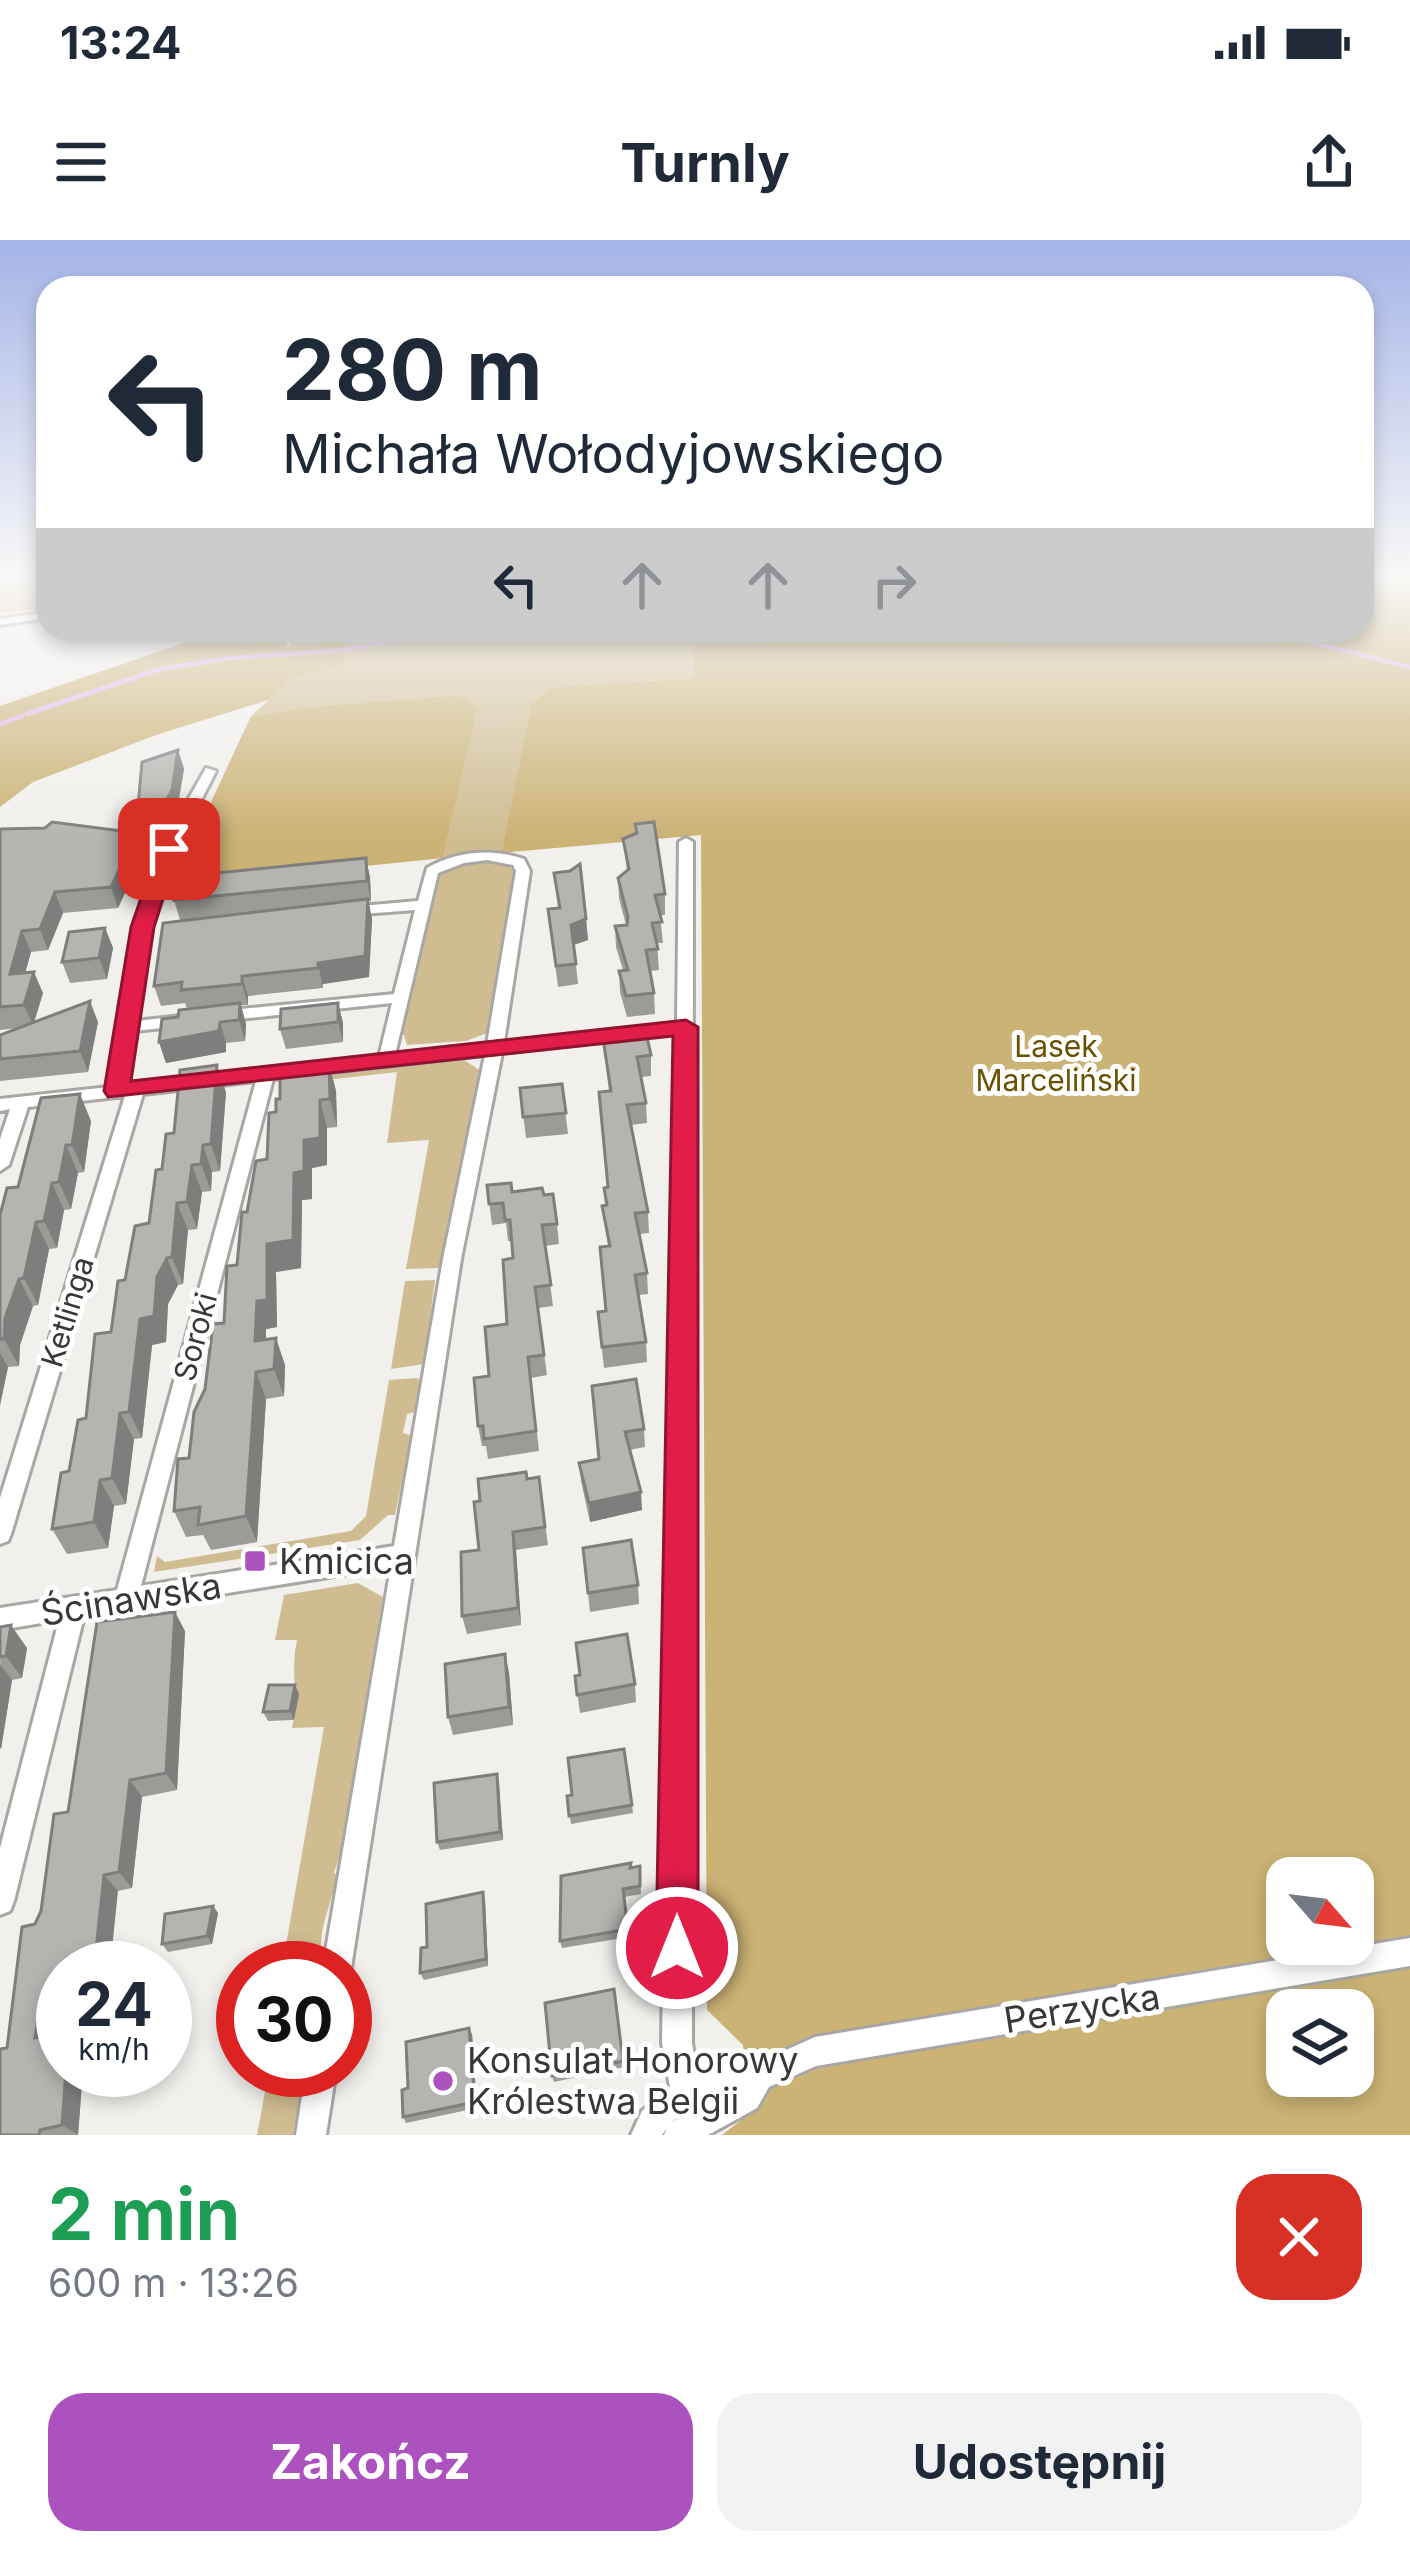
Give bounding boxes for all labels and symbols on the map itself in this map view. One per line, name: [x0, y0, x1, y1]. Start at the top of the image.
pin: [118, 798, 220, 900]
park label: Lasek Marceliński: [975, 1028, 1137, 1098]
street label: Ketlinga: [33, 1252, 101, 1371]
street label: Soroki: [166, 1289, 224, 1385]
place label: Kmicica: [279, 1539, 414, 1583]
marker: Kmicica: [242, 1548, 268, 1574]
street label: Ścinawska: [38, 1563, 224, 1635]
north arrow: [1266, 1857, 1374, 1965]
position arrow: [614, 1885, 740, 2011]
speed limit sign: 30: [216, 1941, 372, 2097]
street label: Perzycka: [1001, 1974, 1163, 2042]
place label: Konsulat Honorowy Królestwa Belgii: [467, 2038, 799, 2123]
marker: Konsulat Honorowy Królestwa Belgii: [430, 2068, 456, 2094]

